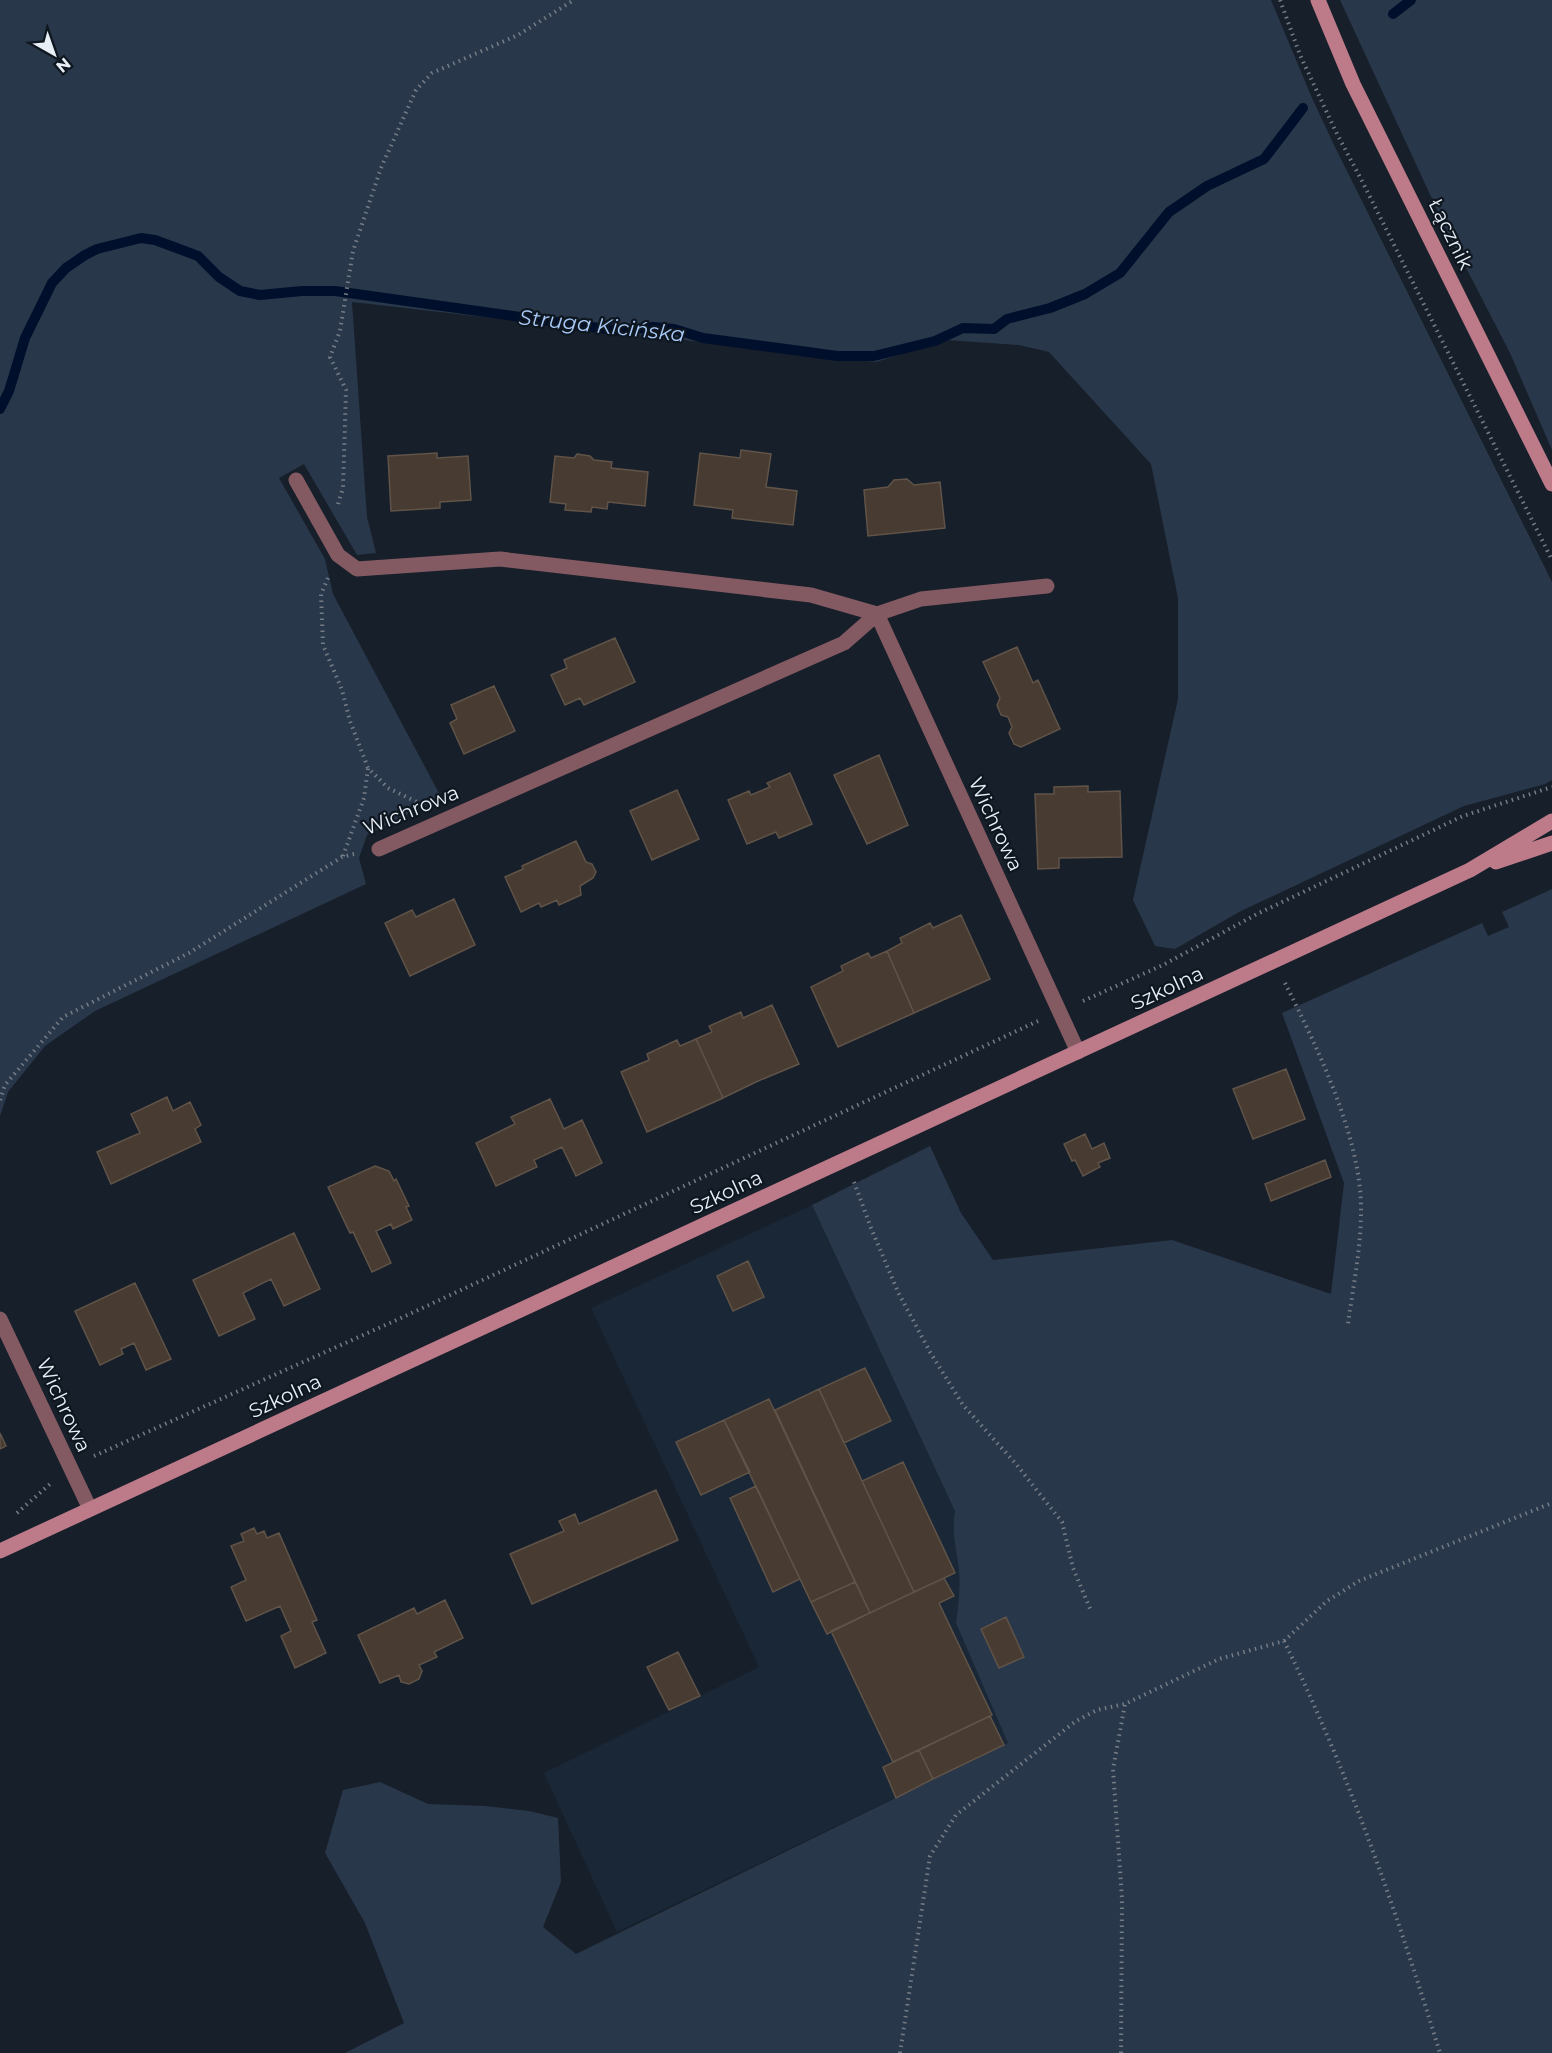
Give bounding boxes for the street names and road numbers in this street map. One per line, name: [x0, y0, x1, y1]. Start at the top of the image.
street label: Łącznik: [1424, 195, 1478, 273]
street label: Wichrowa: [964, 773, 1028, 875]
street label: Wichrowa: [360, 780, 462, 840]
street label: Szkolna: [1127, 961, 1207, 1015]
street label: Szkolna: [686, 1165, 766, 1219]
street label: Wichrowa: [32, 1354, 96, 1456]
street label: Szkolna: [245, 1369, 325, 1423]

